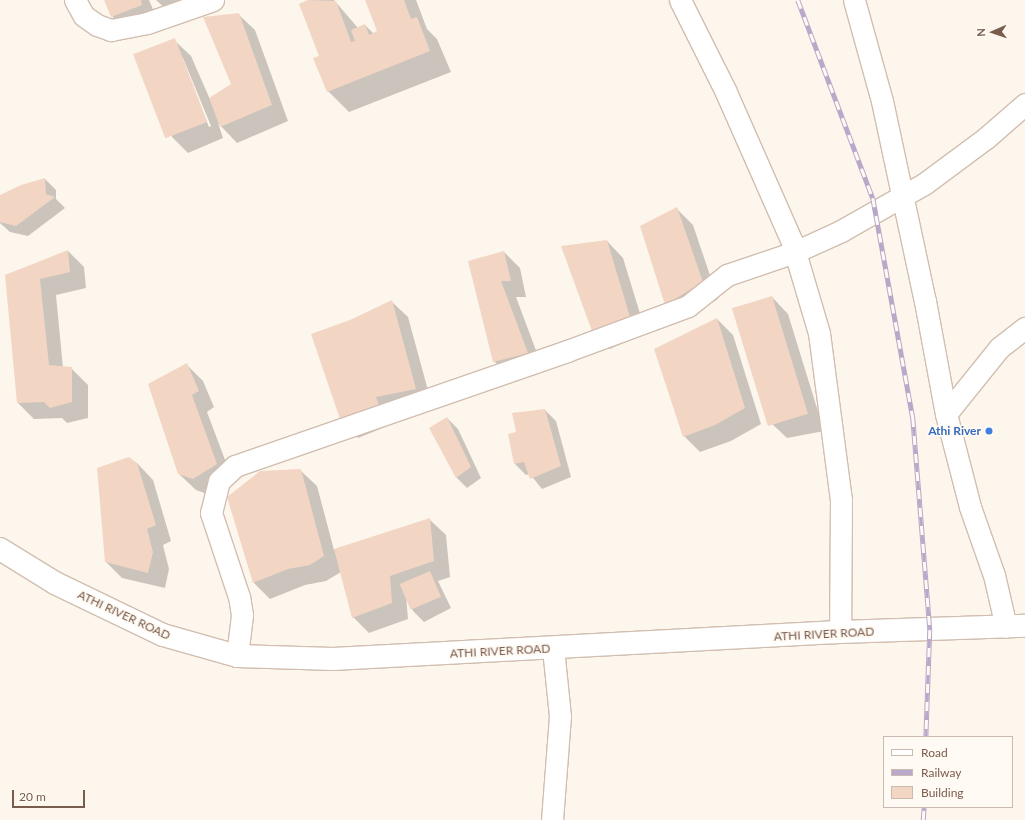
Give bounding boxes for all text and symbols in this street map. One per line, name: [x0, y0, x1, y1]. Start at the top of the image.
north arrow: [973, 12, 1013, 52]
text: N: [974, 28, 987, 37]
place label: Athi River: [928, 424, 981, 438]
marker: Athi River: [984, 426, 994, 436]
street label: ATHI RIVER ROAD: [75, 587, 173, 643]
street label: ATHI RIVER ROAD: [773, 624, 875, 644]
street label: ATHI RIVER ROAD: [449, 641, 551, 661]
legend: [883, 736, 1013, 808]
text: Road: [921, 745, 948, 760]
text: Railway: [921, 765, 961, 780]
scale bar: [14, 782, 87, 808]
text: Building: [921, 785, 964, 800]
text: 20 m: [19, 789, 46, 804]

